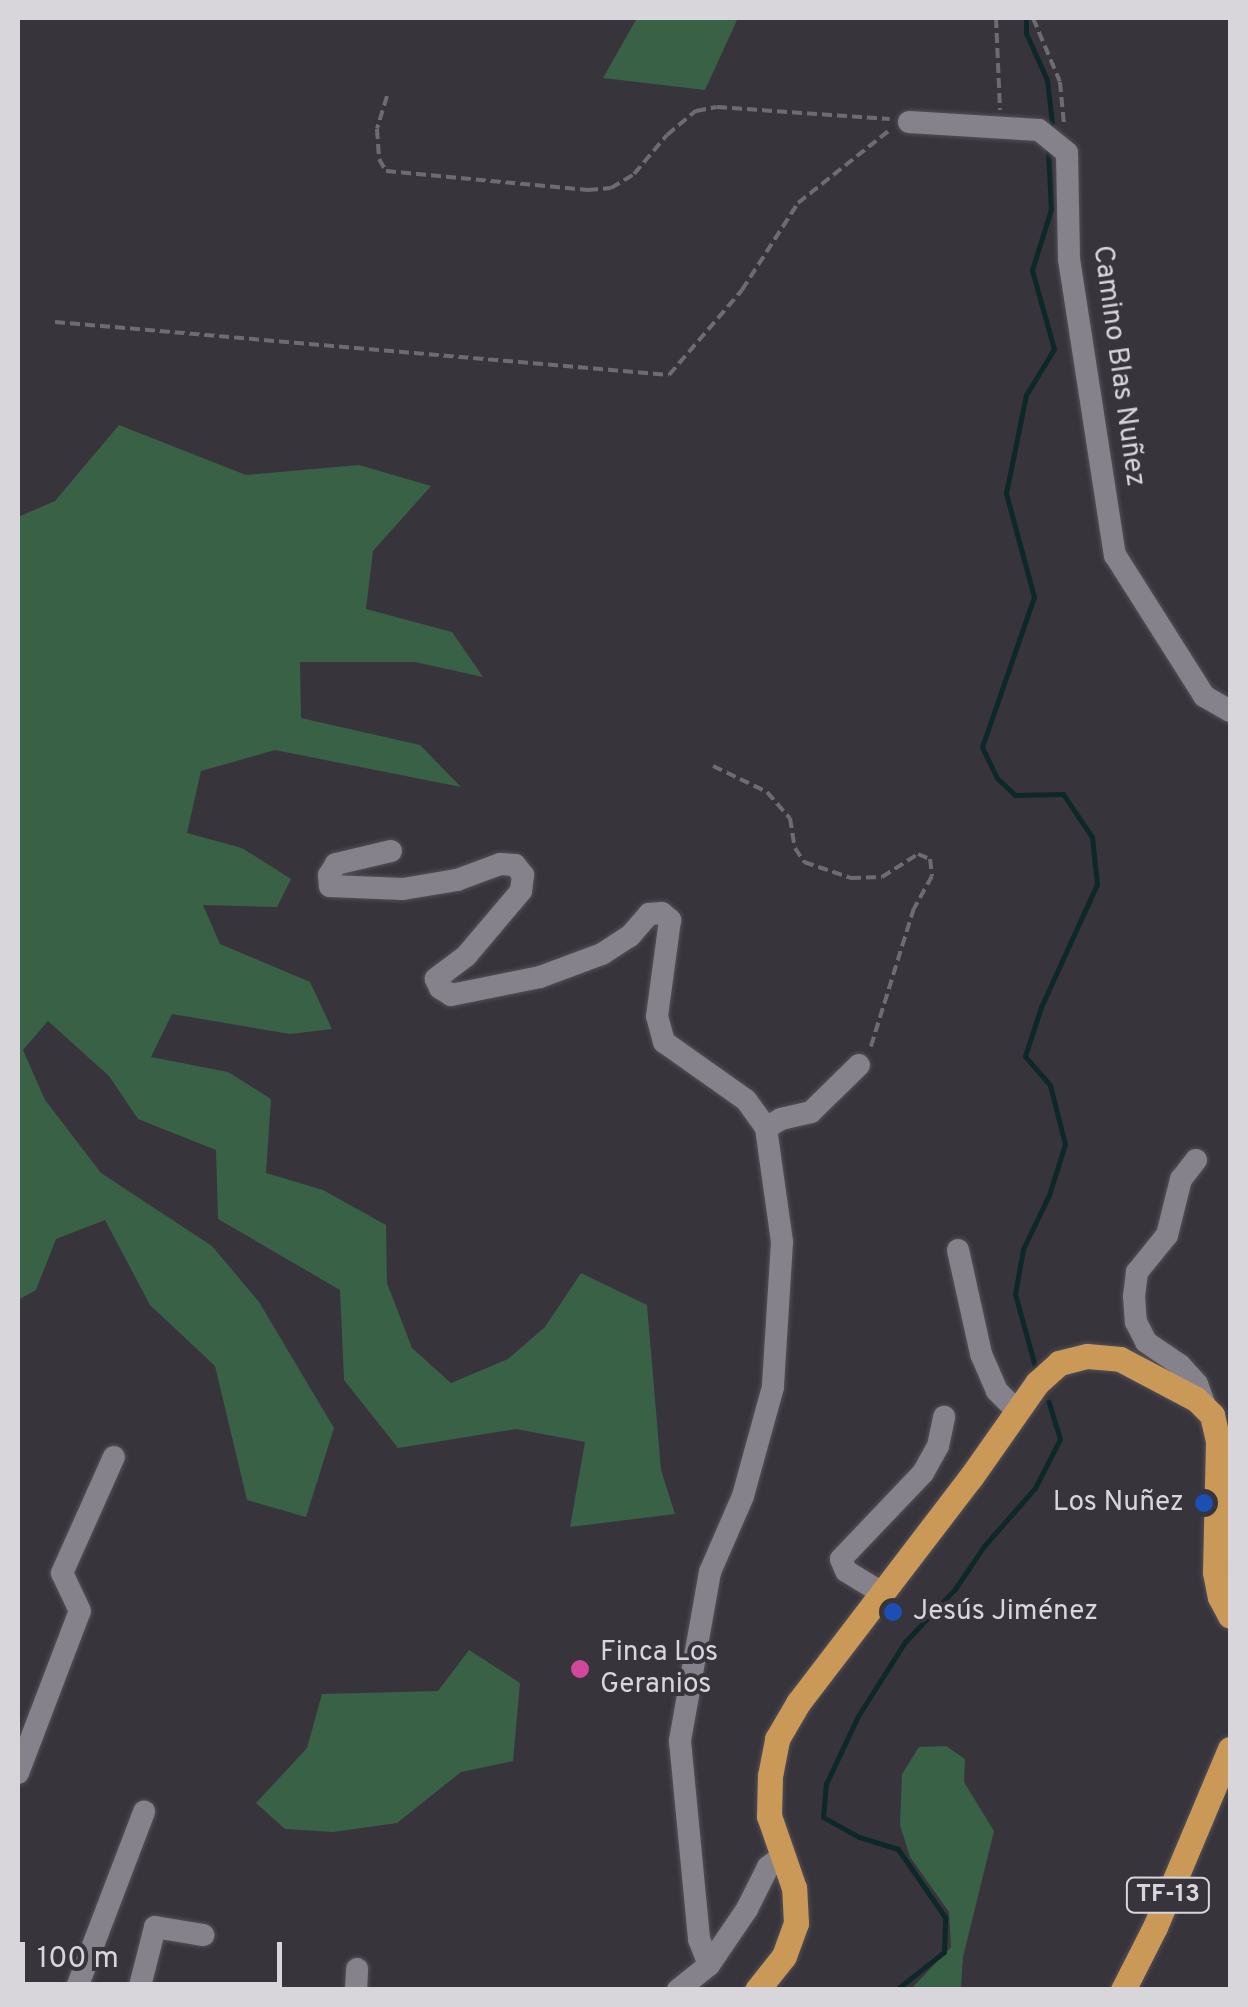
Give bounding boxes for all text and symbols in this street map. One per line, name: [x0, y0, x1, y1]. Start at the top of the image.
street label: Camino Blas Nuñez: [1084, 243, 1152, 489]
place label: Los Nuñez: [1053, 1486, 1184, 1520]
marker: Los Nuñez: [1193, 1492, 1215, 1514]
place label: Jesús Jiménez: [913, 1595, 1098, 1629]
marker: Jesús Jiménez: [882, 1601, 904, 1623]
place label: Finca Los Geranios: [600, 1636, 718, 1702]
marker: Finca Los Geranios: [569, 1658, 591, 1680]
road number: TF-13: [1126, 1875, 1210, 1915]
scale bar: [25, 1922, 288, 1984]
text: 100 m: [37, 1941, 119, 1978]

